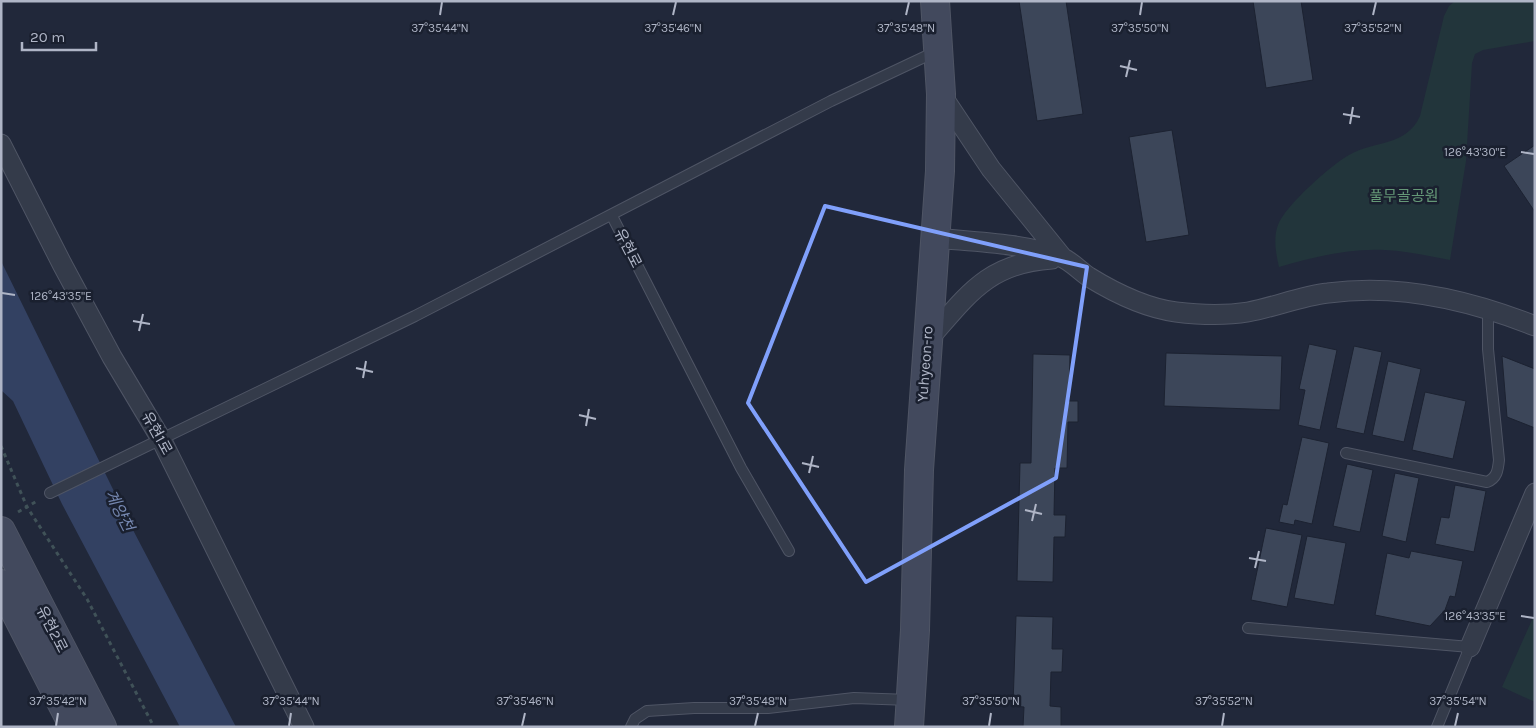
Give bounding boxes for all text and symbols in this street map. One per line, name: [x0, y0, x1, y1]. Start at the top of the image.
scale bar: [22, 20, 96, 52]
text: 37°35'44"N: [411, 21, 469, 35]
text: 37°35'46"N: [644, 21, 702, 35]
text: 37°35'48"N: [877, 21, 935, 35]
text: 37°35'50"N: [1111, 21, 1169, 35]
text: 37°35'52"N: [1344, 21, 1402, 35]
text: 20 m: [30, 28, 65, 46]
text: 126°43'30"E: [1444, 145, 1506, 159]
park label: 풀무골공원: [1369, 187, 1439, 205]
street label: 유현로: [611, 225, 645, 271]
text: 126°43'35"E: [30, 289, 92, 303]
street label: Yuhyeon-ro: [913, 325, 937, 403]
street label: 유현1로: [138, 408, 176, 458]
water label: 계양천: [101, 486, 139, 536]
street label: 유현2로: [33, 603, 71, 655]
text: 126°43'35"E: [1444, 609, 1506, 623]
text: 37°35'42"N: [29, 694, 87, 708]
text: 37°35'44"N: [262, 694, 320, 708]
text: 37°35'46"N: [496, 694, 554, 708]
text: 37°35'48"N: [729, 694, 787, 708]
text: 37°35'50"N: [962, 694, 1020, 708]
text: 37°35'52"N: [1195, 694, 1253, 708]
text: 37°35'54"N: [1429, 694, 1487, 708]

